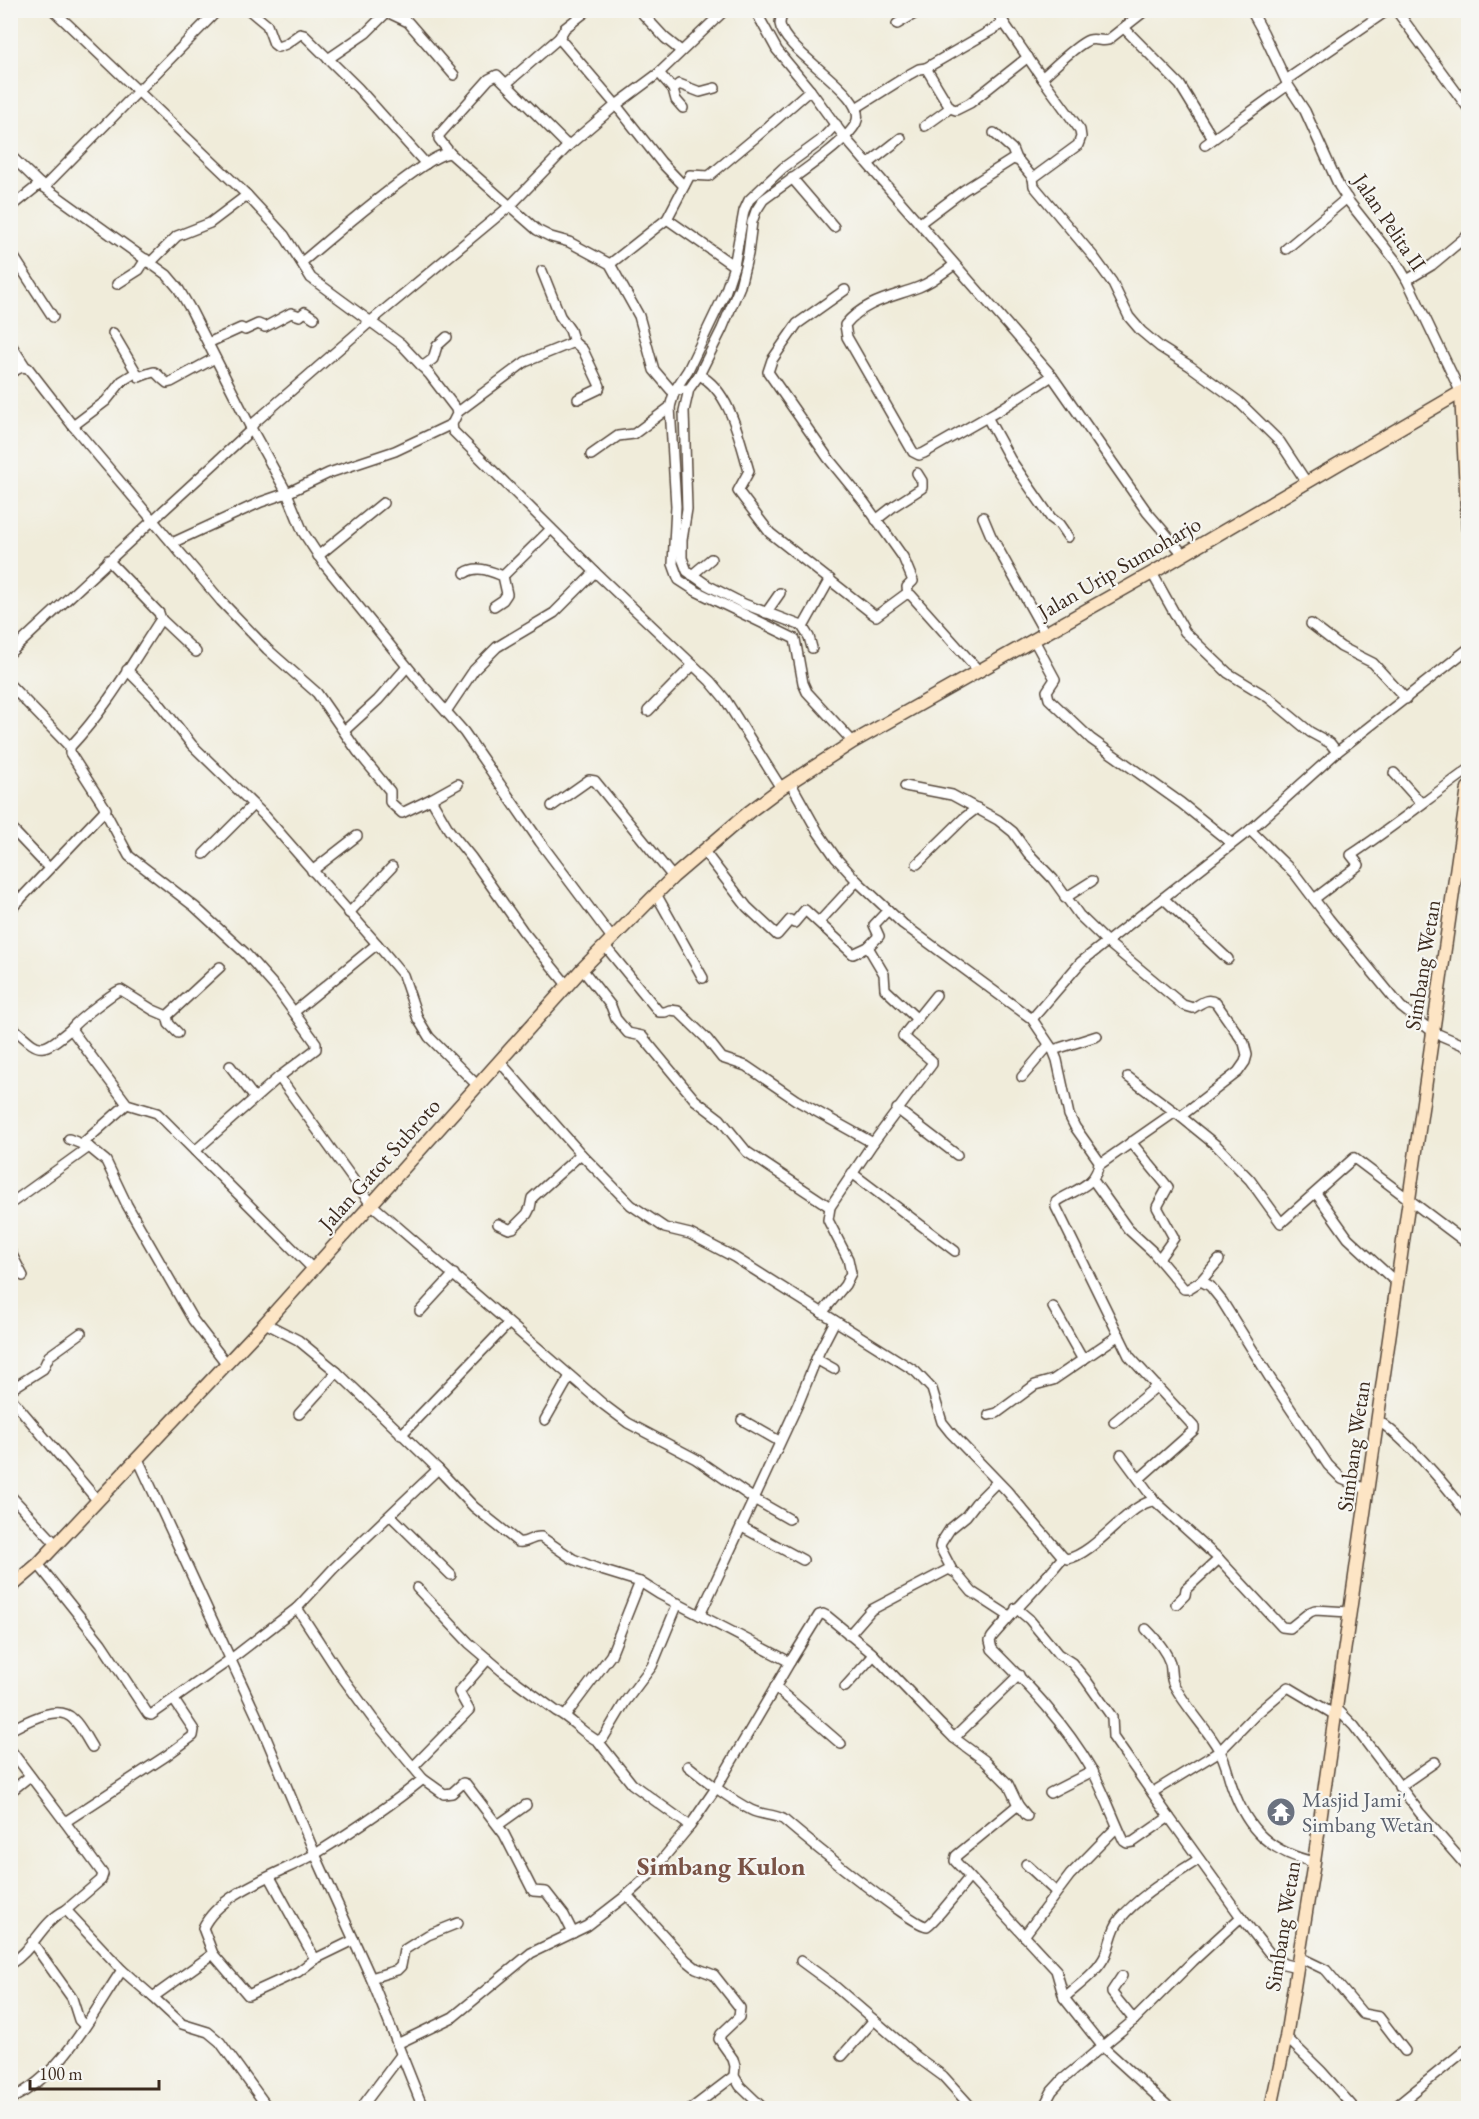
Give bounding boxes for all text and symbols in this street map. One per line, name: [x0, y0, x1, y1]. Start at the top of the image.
street label: Jalan Pelita II: [1345, 166, 1433, 277]
street label: Jalan Urip Sumoharjo: [1031, 509, 1206, 627]
street label: Simbang Wetan: [1398, 897, 1447, 1032]
street label: Jalan Gatot Subroto: [311, 1092, 447, 1238]
street label: Simbang Wetan: [1330, 1378, 1377, 1513]
place label: Masjid Jami' Simbang Wetan: [1302, 1785, 1434, 1839]
temple icon: Masjid Jami' Simbang Wetan: [1265, 1796, 1297, 1828]
district label: Simbang Kulon: [637, 1849, 806, 1883]
street label: Simbang Wetan: [1258, 1858, 1307, 1993]
scale bar: [30, 2053, 159, 2091]
text: 100 m: [39, 2062, 83, 2085]

